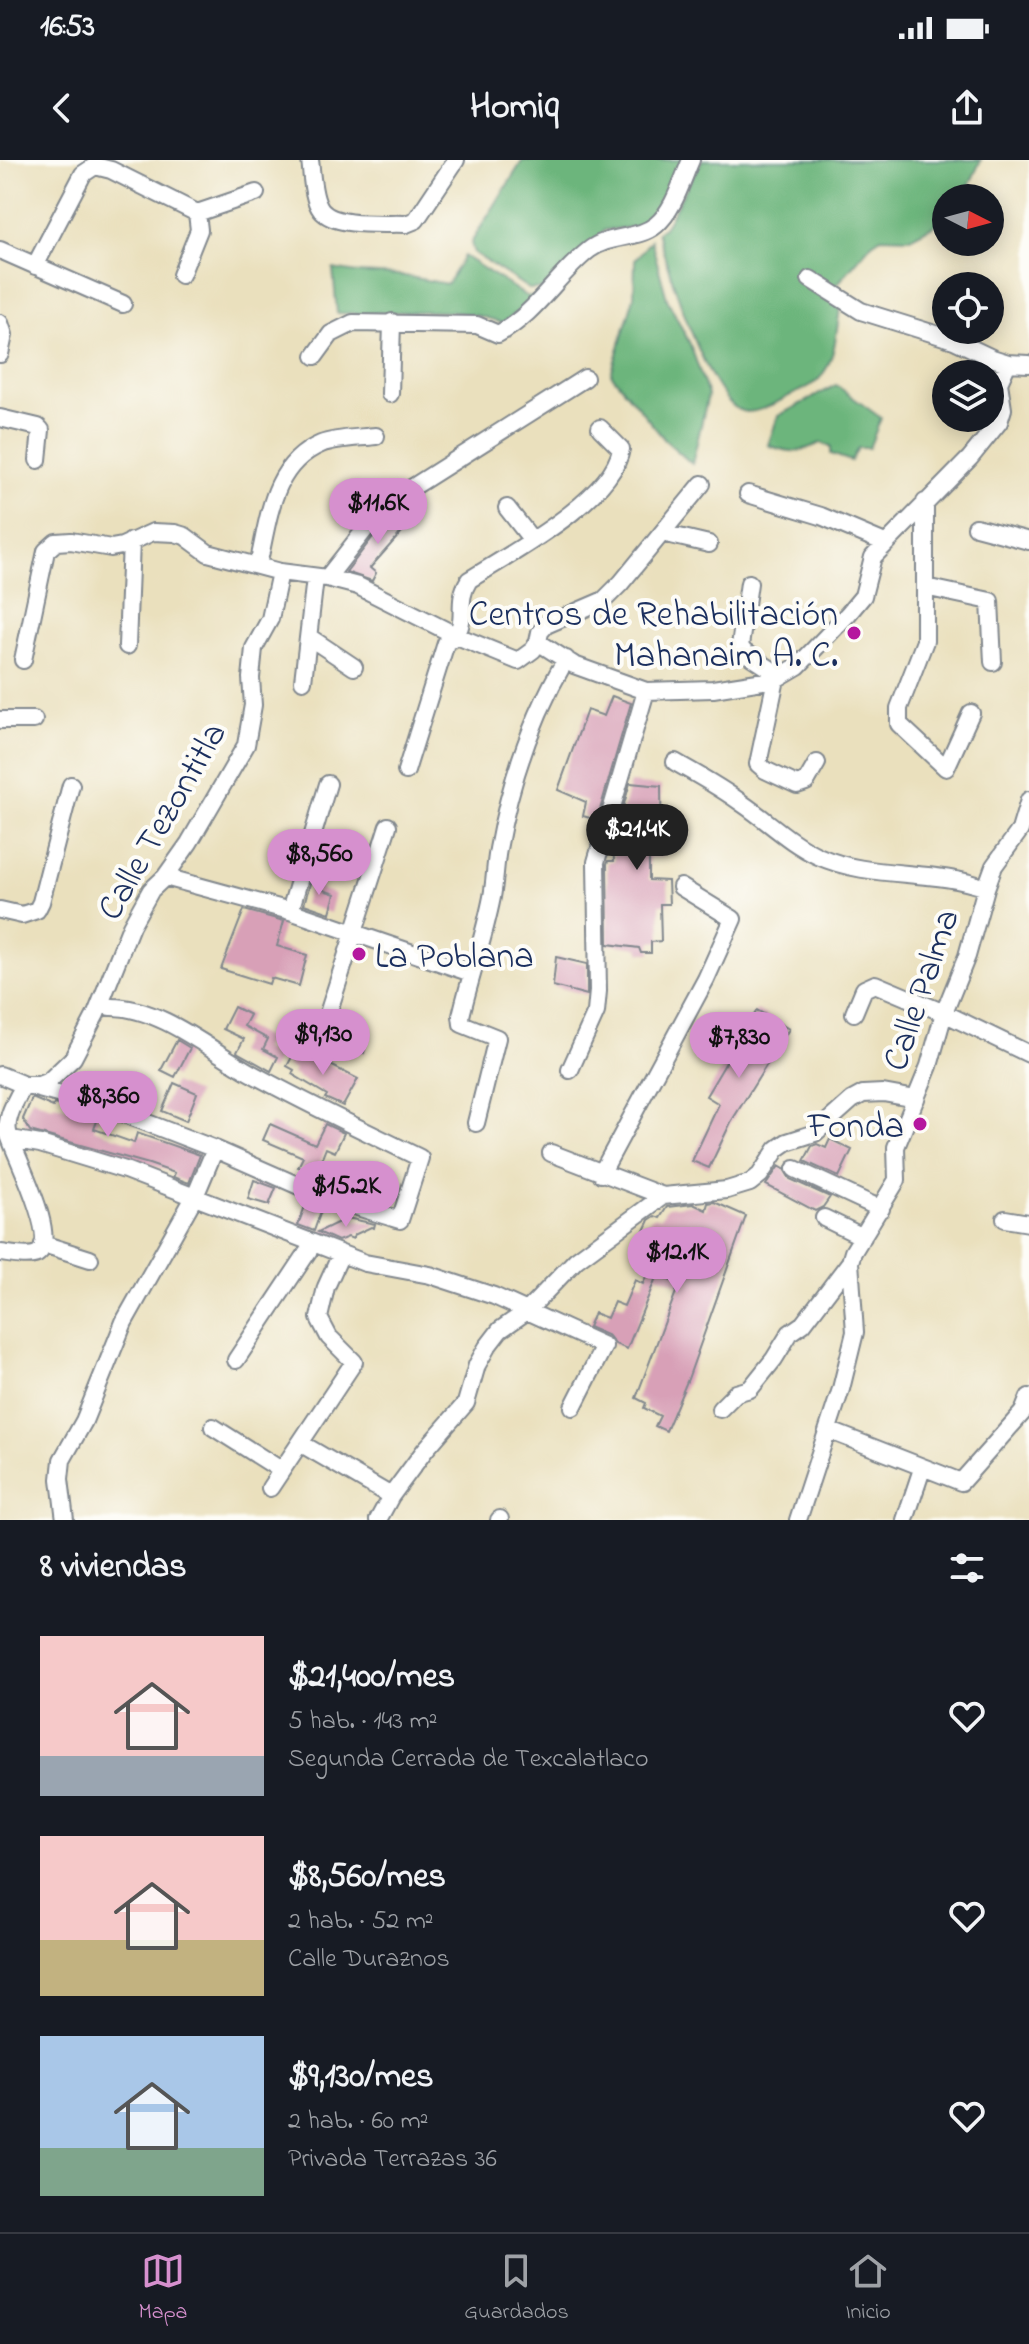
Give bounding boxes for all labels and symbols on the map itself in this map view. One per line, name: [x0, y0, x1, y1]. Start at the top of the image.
north arrow: [932, 184, 1004, 256]
pin: $11.6K: [313, 478, 443, 546]
place label: Centros de Rehabilitación Mahanaim A. C.: [469, 590, 838, 684]
marker: Centros de Rehabilitación Mahanaim A. C.: [845, 624, 863, 642]
street label: Calle Tezontitla: [86, 713, 242, 931]
pin: $21.4K: [572, 804, 702, 872]
pin: $8,560: [254, 829, 384, 897]
street label: Calle Palma: [871, 902, 976, 1079]
place label: La Poblana: [375, 932, 534, 985]
marker: La Poblana: [350, 945, 368, 963]
pin: $9,130: [258, 1009, 388, 1077]
pin: $7,830: [674, 1012, 804, 1080]
pin: $8,360: [43, 1071, 173, 1139]
place label: Fonda: [807, 1102, 904, 1155]
marker: Fonda: [911, 1115, 929, 1133]
pin: $15.2K: [281, 1161, 411, 1229]
pin: $12.1K: [612, 1227, 742, 1295]

